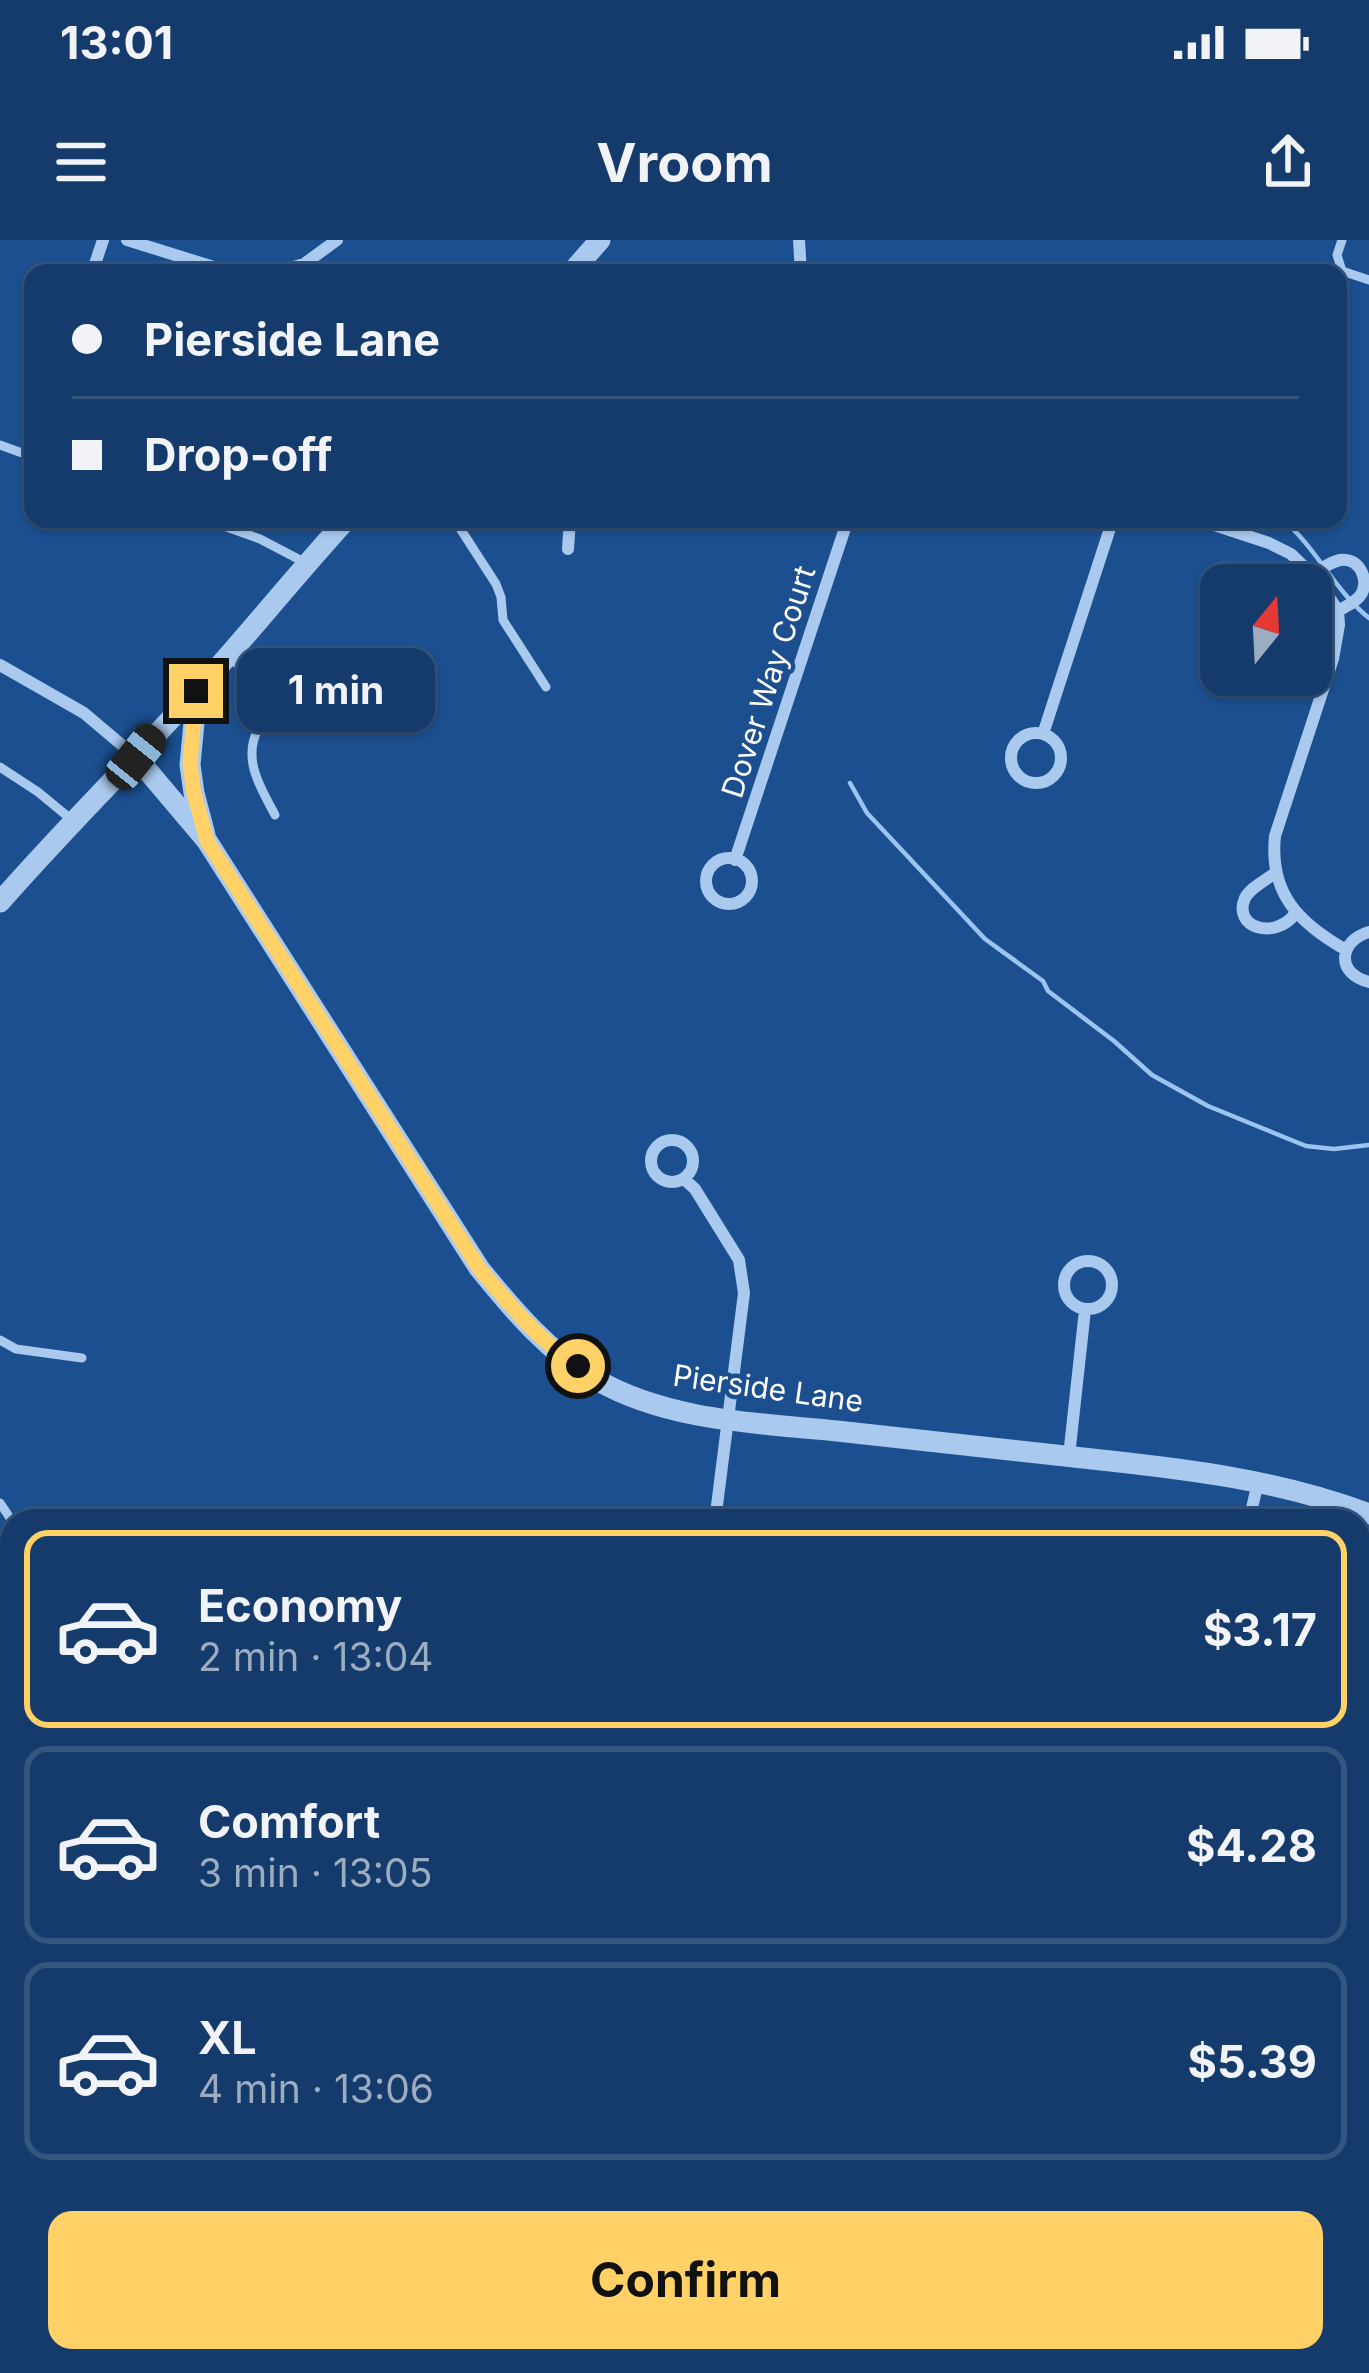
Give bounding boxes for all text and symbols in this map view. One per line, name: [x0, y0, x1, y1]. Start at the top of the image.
text: 13:01: [60, 15, 173, 70]
icon: menu: [48, 129, 114, 195]
icon: share: [1255, 129, 1321, 195]
text: Vroom: [596, 130, 773, 195]
text: Pierside Lane: [144, 312, 440, 367]
text: Drop-off: [144, 427, 332, 482]
street label: Dover Way Court: [714, 561, 823, 802]
north arrow: [1200, 564, 1332, 696]
map controls: [1200, 564, 1332, 696]
callout: 1 min: [238, 649, 436, 733]
route end: [169, 664, 223, 718]
text: 1 min: [288, 666, 384, 713]
car: [99, 718, 173, 796]
route start: [551, 1339, 605, 1393]
street label: Pierside Lane: [671, 1357, 866, 1419]
icon: car: [54, 1575, 162, 1683]
text: Economy: [198, 1578, 402, 1633]
text: $3.17: [1203, 1602, 1317, 1657]
text: 2 min · 13:04: [198, 1633, 434, 1680]
icon: car: [54, 1791, 162, 1899]
text: Comfort: [198, 1794, 380, 1849]
text: $4.28: [1186, 1818, 1317, 1873]
text: 3 min · 13:05: [198, 1849, 432, 1896]
icon: car: [54, 2007, 162, 2115]
text: XL: [198, 2010, 257, 2065]
text: $5.39: [1188, 2034, 1317, 2089]
text: 4 min · 13:06: [198, 2065, 434, 2112]
button: Confirm: [48, 2211, 1323, 2349]

